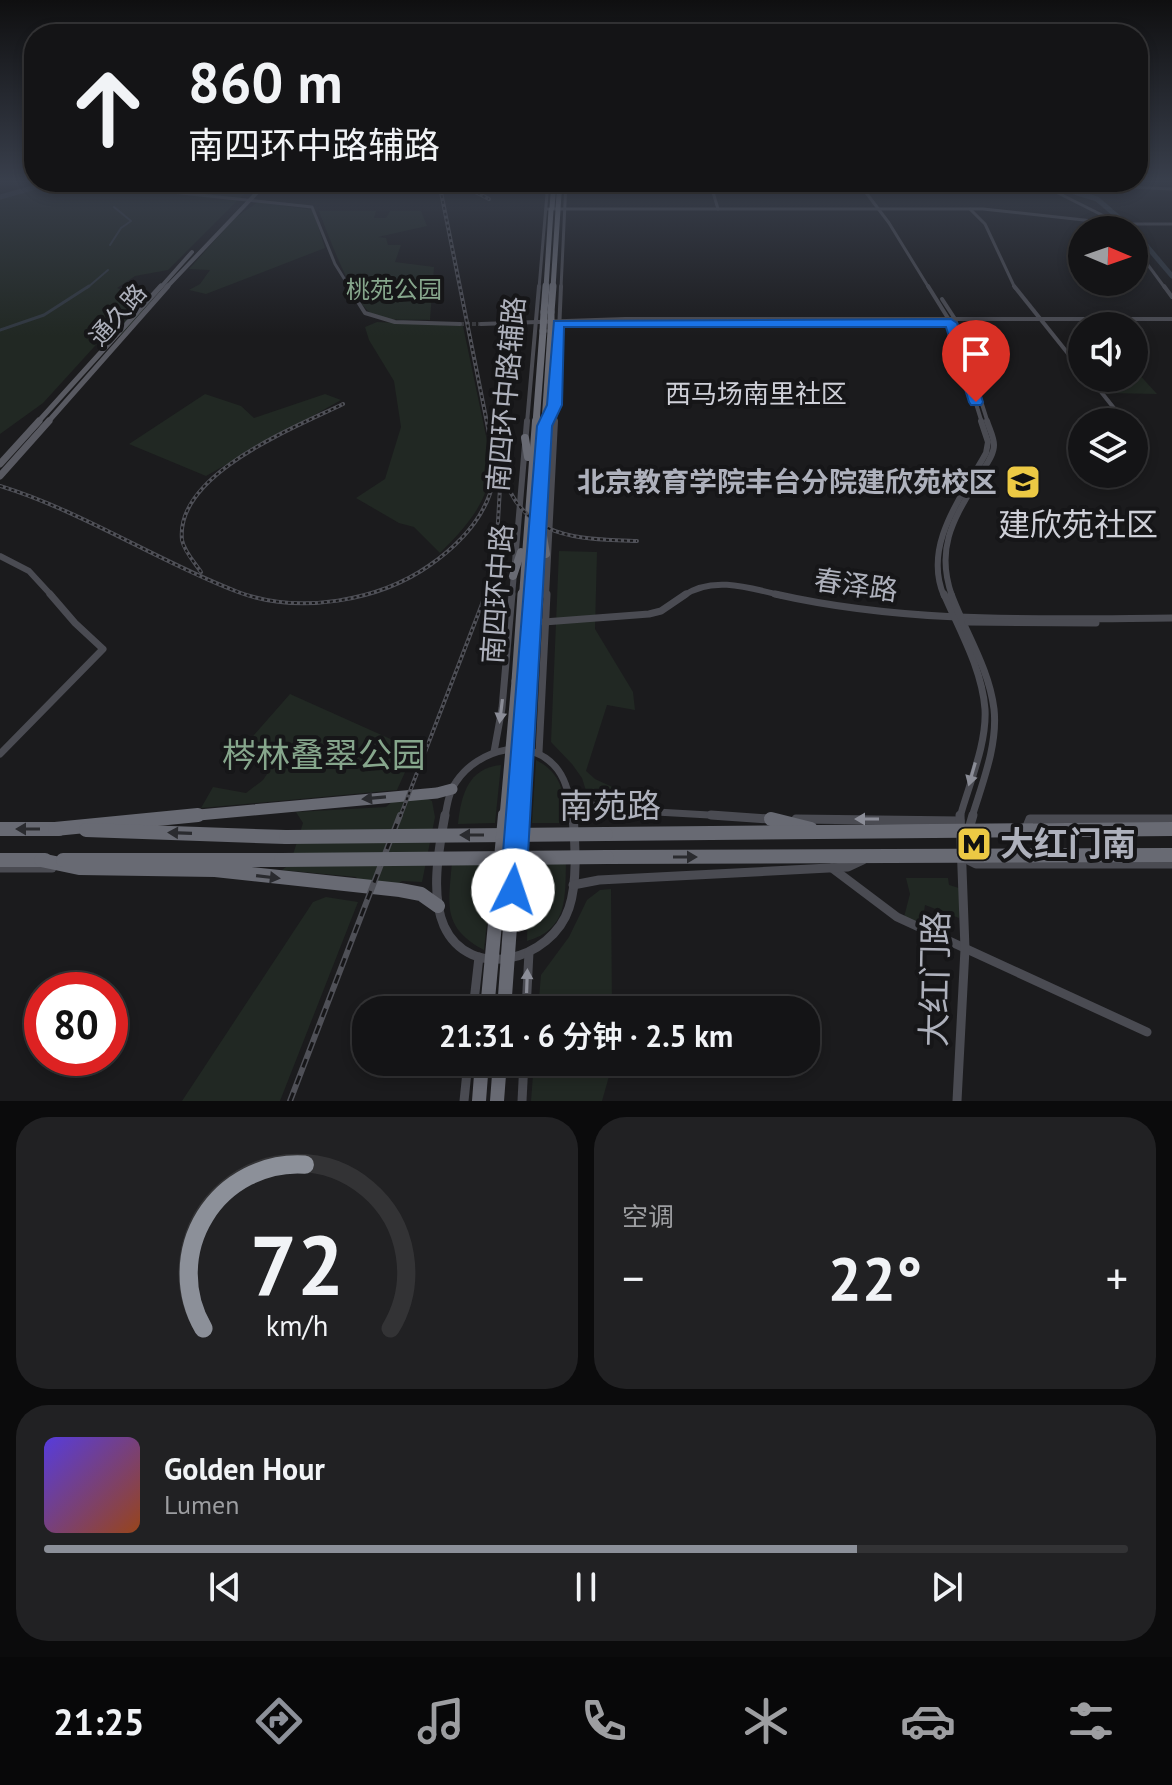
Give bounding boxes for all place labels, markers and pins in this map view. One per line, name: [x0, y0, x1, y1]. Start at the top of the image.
pin: [942, 320, 1010, 402]
place label: 北京教育学院丰台分院建欣苑校区: [577, 463, 997, 500]
school or university icon: 北京教育学院丰台分院建欣苑校区: [1004, 463, 1042, 501]
place label: 大红门南: [1000, 821, 1136, 865]
metro station icon: 大红门南: [955, 825, 993, 863]

